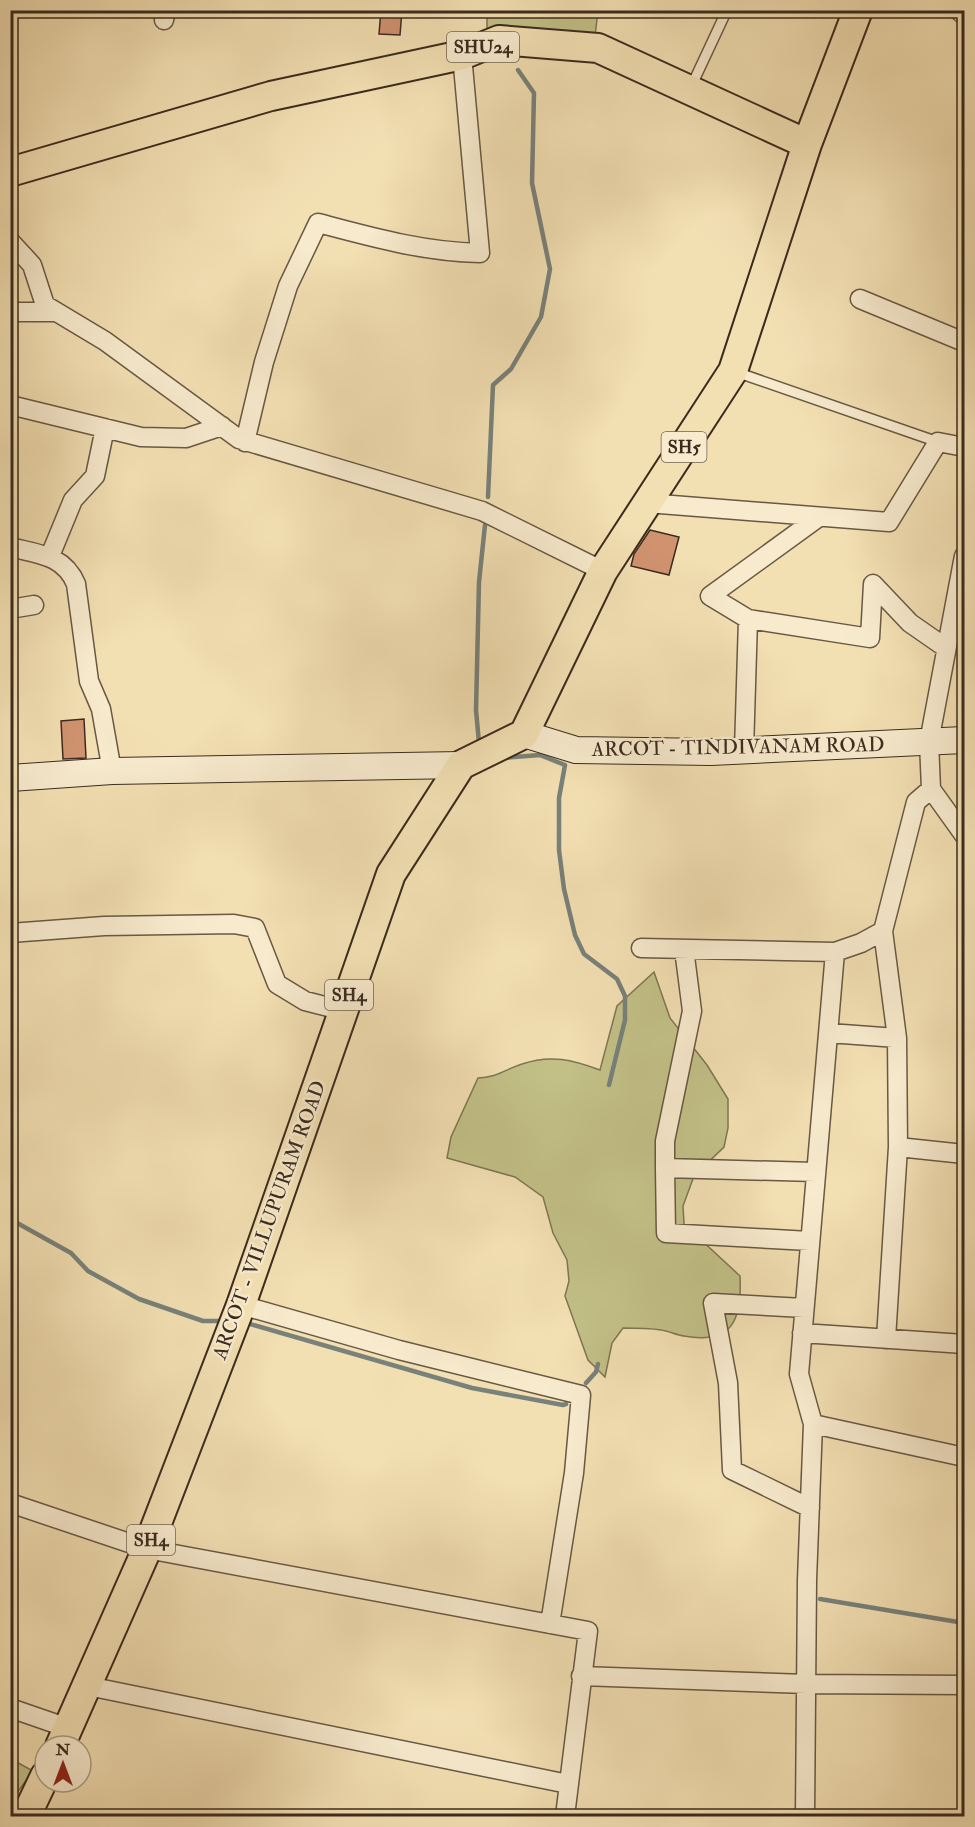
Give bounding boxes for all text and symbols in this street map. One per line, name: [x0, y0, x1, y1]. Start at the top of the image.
road number: SHU24: [447, 32, 519, 62]
road number: SH5: [662, 432, 706, 462]
street label: ARCOT - TINDIVANAM ROAD: [590, 732, 885, 762]
road number: SH4: [325, 980, 373, 1010]
street label: ARCOT - VILLUPURAM ROAD: [206, 1077, 331, 1364]
road number: SH4: [127, 1525, 175, 1555]
north arrow: [33, 1734, 93, 1794]
text: N: [55, 1740, 71, 1760]

